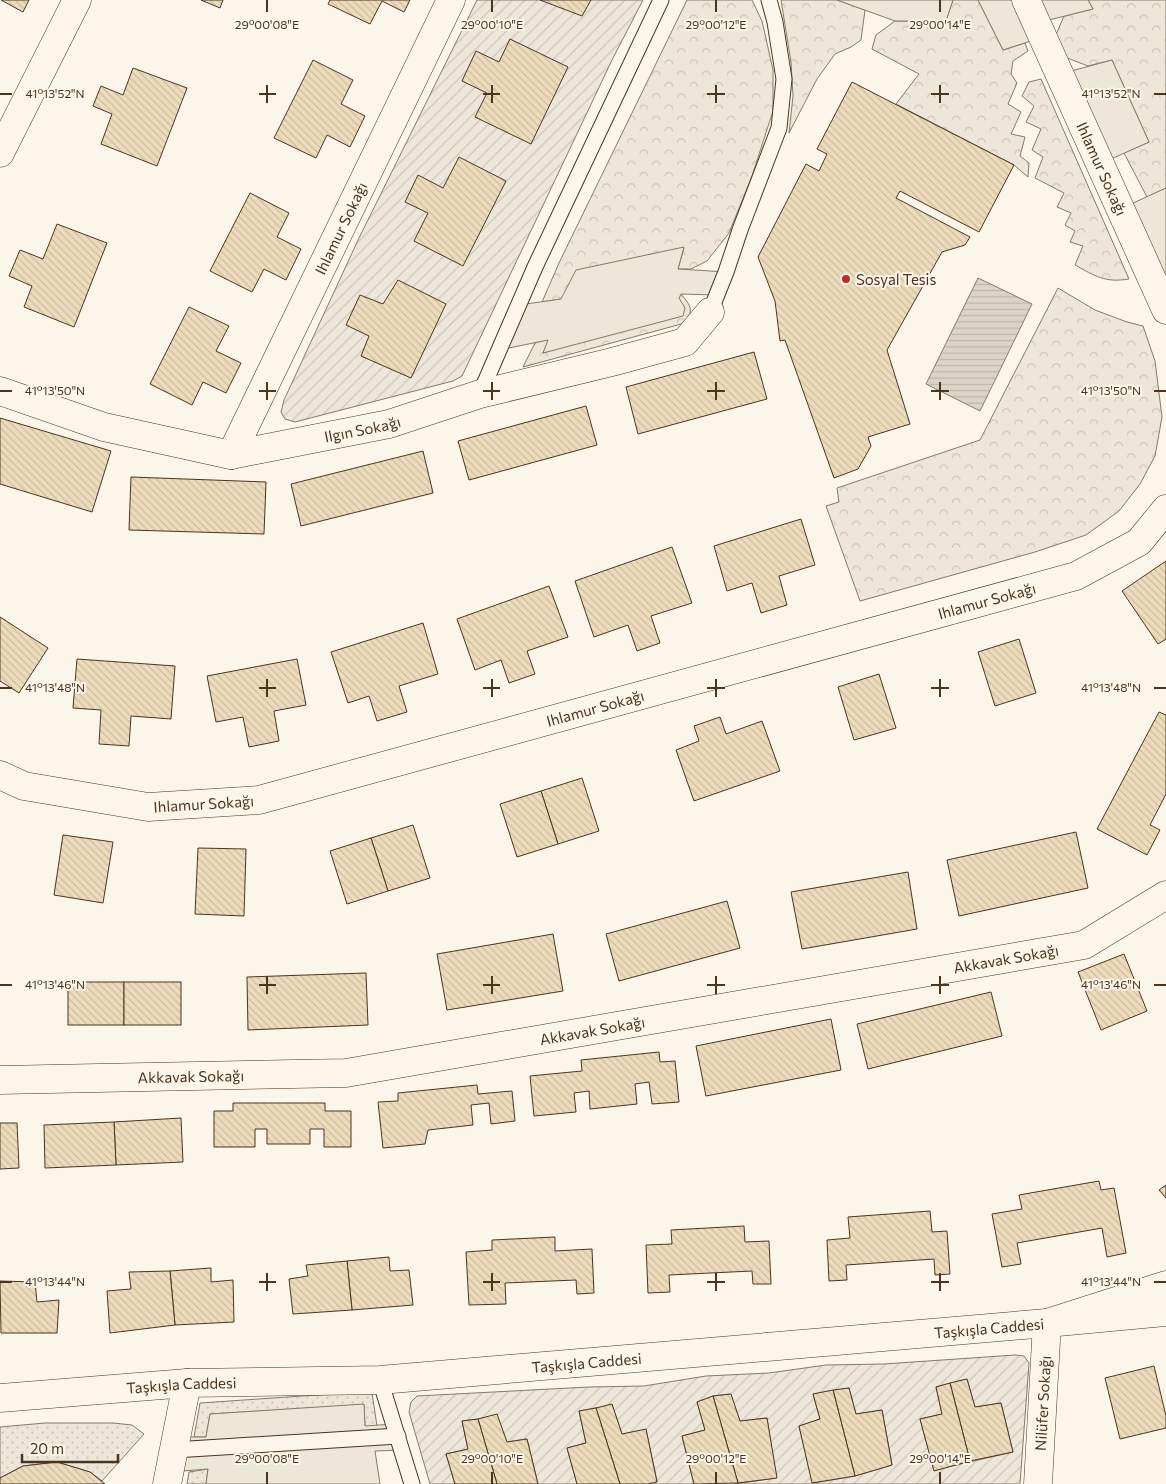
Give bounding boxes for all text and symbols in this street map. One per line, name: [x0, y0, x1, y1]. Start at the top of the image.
text: 29°00'08"E: [235, 17, 299, 31]
text: 29°00'10"E: [461, 17, 523, 31]
text: 29°00'12"E: [686, 17, 746, 31]
text: 29°00'14"E: [909, 17, 971, 31]
text: 41°13'52"N: [25, 86, 85, 100]
text: 41°13'52"N: [1081, 86, 1141, 100]
street label: Ihlamur Sokağı: [1073, 119, 1131, 218]
street label: Ihlamur Sokağı: [311, 179, 371, 277]
place label: Sosyal Tesis: [856, 270, 936, 288]
marker: Sosyal Tesis: [840, 273, 852, 285]
text: 41°13'50"N: [25, 383, 85, 397]
text: 41°13'50"N: [1081, 383, 1141, 397]
street label: Ilgın Sokağı: [323, 412, 403, 445]
street label: Ihlamur Sokağı: [936, 578, 1038, 622]
text: 41°13'48"N: [25, 680, 85, 694]
text: 41°13'48"N: [1081, 680, 1141, 694]
street label: Ihlamur Sokağı: [544, 686, 646, 730]
street label: Ihlamur Sokağı: [153, 791, 255, 816]
street label: Akkavak Sokağı: [952, 941, 1060, 976]
text: 41°13'46"N: [25, 977, 85, 991]
text: 41°13'46"N: [1081, 977, 1141, 991]
street label: Akkavak Sokağı: [538, 1012, 646, 1048]
street label: Akkavak Sokağı: [138, 1066, 244, 1086]
text: 41°13'44"N: [25, 1274, 85, 1288]
text: 41°13'44"N: [1081, 1274, 1141, 1288]
street label: Taşkışla Caddesi: [933, 1314, 1045, 1342]
street label: Taşkışla Caddesi: [531, 1349, 642, 1376]
street label: Nilüfer Sokağı: [1031, 1355, 1054, 1451]
street label: Taşkışla Caddesi: [126, 1373, 237, 1397]
scale bar: [22, 1432, 119, 1464]
text: 20 m: [30, 1439, 64, 1457]
text: 29°00'08"E: [235, 1451, 299, 1465]
text: 29°00'10"E: [461, 1451, 523, 1465]
text: 29°00'12"E: [686, 1451, 746, 1465]
text: 29°00'14"E: [909, 1451, 971, 1465]

